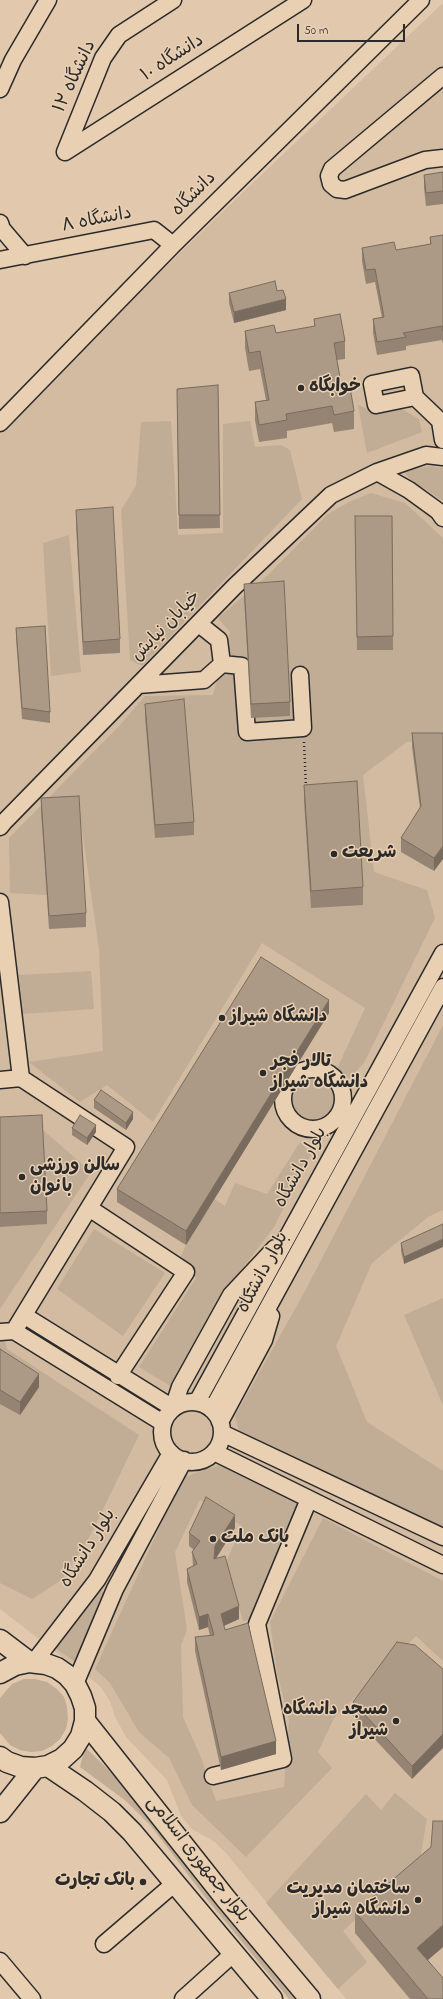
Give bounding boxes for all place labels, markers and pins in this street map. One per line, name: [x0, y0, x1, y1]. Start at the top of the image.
place label: خوابگاه: [309, 377, 361, 399]
marker: خوابگاه: [296, 383, 306, 393]
place label: شریعت: [342, 843, 396, 865]
marker: شریعت: [329, 849, 339, 859]
place label: دانشگاه شیراز: [230, 1007, 327, 1029]
marker: دانشگاه شیراز: [217, 1013, 227, 1023]
place label: تالار فجر دانشگاه شیراز: [271, 1052, 368, 1094]
marker: تالار فجر دانشگاه شیراز: [258, 1068, 268, 1078]
place label: سالن ورزشی بانوان: [30, 1156, 120, 1198]
marker: سالن ورزشی بانوان: [17, 1172, 27, 1182]
place label: بانک ملت: [221, 1528, 289, 1550]
marker: بانک ملت: [208, 1534, 218, 1544]
place label: مسجد دانشگاه شیراز: [283, 1700, 388, 1742]
marker: مسجد دانشگاه شیراز: [391, 1716, 401, 1726]
place label: بانک تجارت: [55, 1871, 135, 1893]
marker: بانک تجارت: [138, 1877, 148, 1887]
place label: ساختمان مدیریت دانشگاه شیراز: [287, 1879, 410, 1922]
marker: ساختمان مدیریت دانشگاه شیراز: [413, 1895, 423, 1905]

